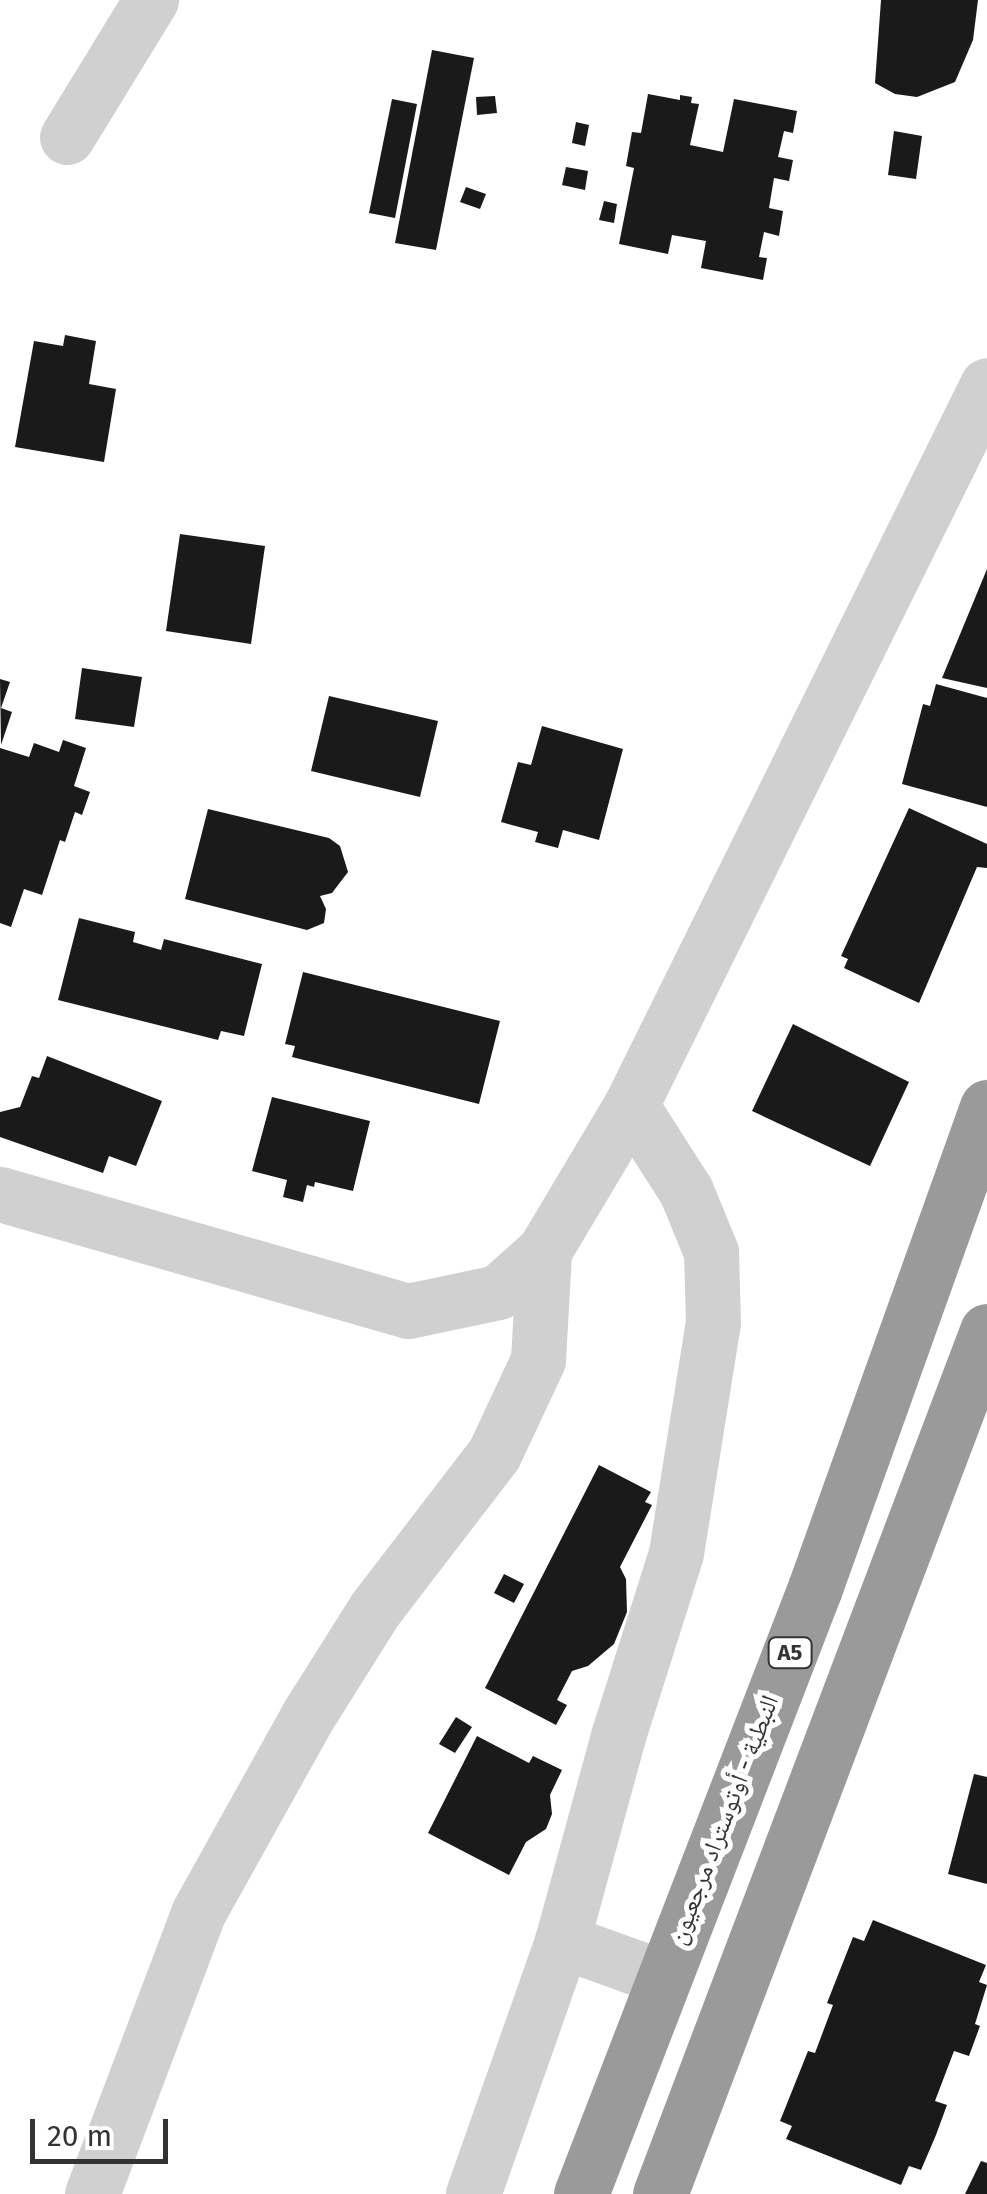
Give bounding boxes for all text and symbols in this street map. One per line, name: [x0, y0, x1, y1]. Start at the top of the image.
road number: A5: [768, 1636, 812, 1670]
street label: النبطية - أوتوستراد مرجعيون: [663, 1691, 785, 1949]
scale bar: [35, 2099, 172, 2161]
text: 20 m: [47, 2118, 112, 2154]

